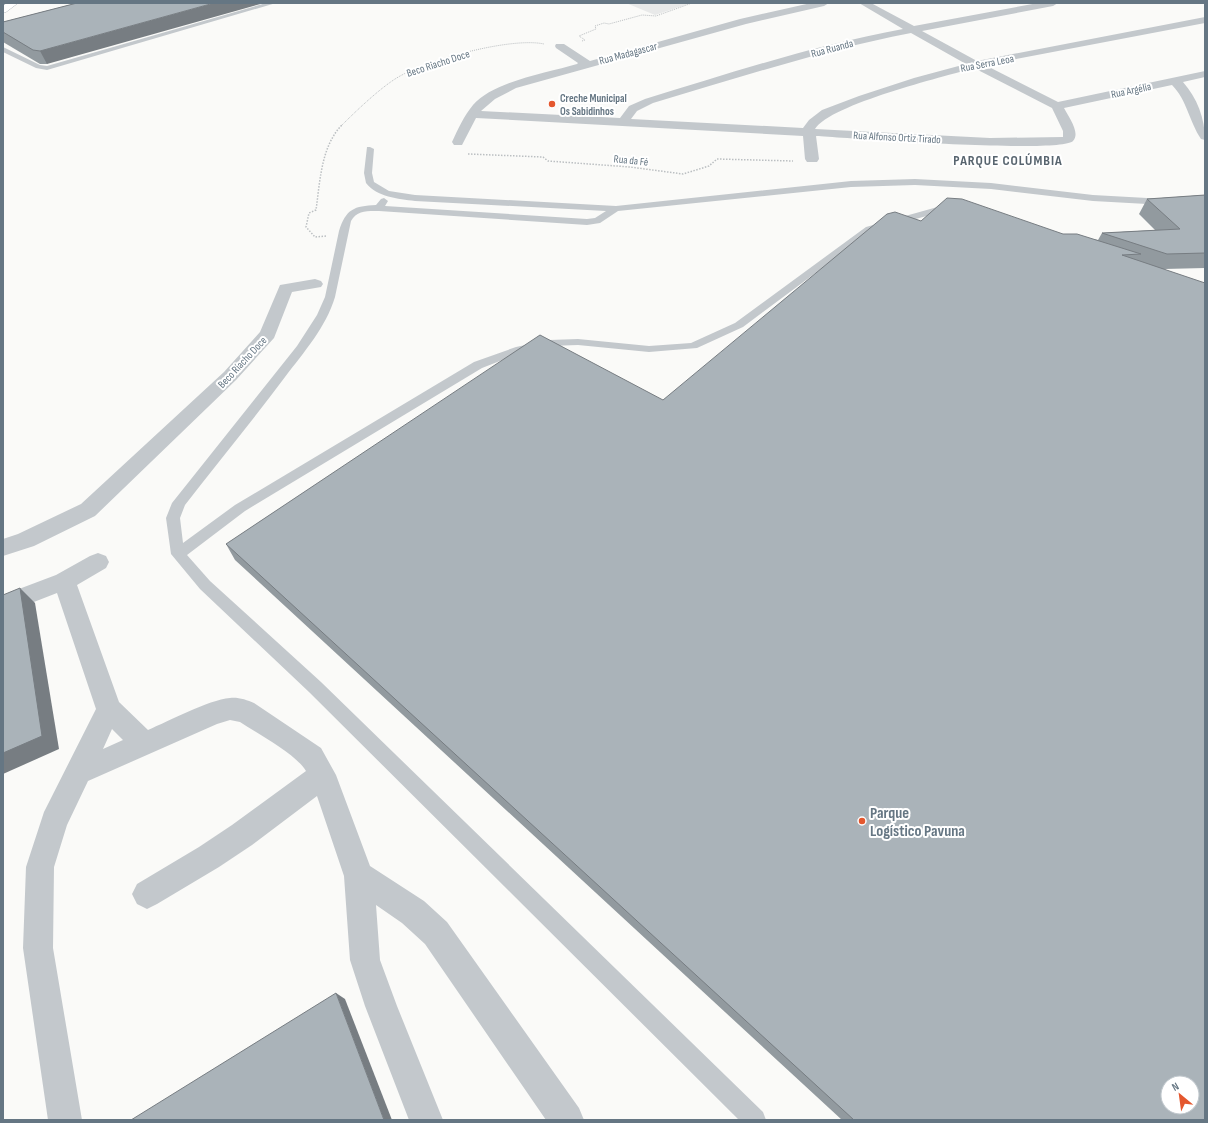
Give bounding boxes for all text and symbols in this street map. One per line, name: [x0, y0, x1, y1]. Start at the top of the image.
street label: Rua Ruanda: [810, 37, 855, 60]
street label: Rua Madagascar: [598, 40, 658, 67]
street label: Beco Riacho Doce: [405, 47, 471, 80]
street label: Rua Serra Leoa: [959, 52, 1015, 75]
street label: Rua Argélia: [1110, 80, 1152, 101]
place label: Creche Municipal Os Sabidinhos: [560, 92, 627, 118]
marker: Creche Municipal Os Sabidinhos: [547, 99, 557, 109]
street label: Rua Alfonso Ortiz Tirado: [853, 129, 942, 146]
street label: Rua da Fé: [613, 152, 649, 169]
district label: PARQUE COLÚMBIA: [953, 152, 1063, 169]
street label: Beco Riacho Doce: [215, 334, 269, 391]
place label: Parque Logístico Pavuna: [870, 804, 965, 841]
marker: Parque Logístico Pavuna: [857, 816, 867, 826]
north arrow: [1160, 1075, 1200, 1115]
text: N: [1170, 1080, 1181, 1094]

